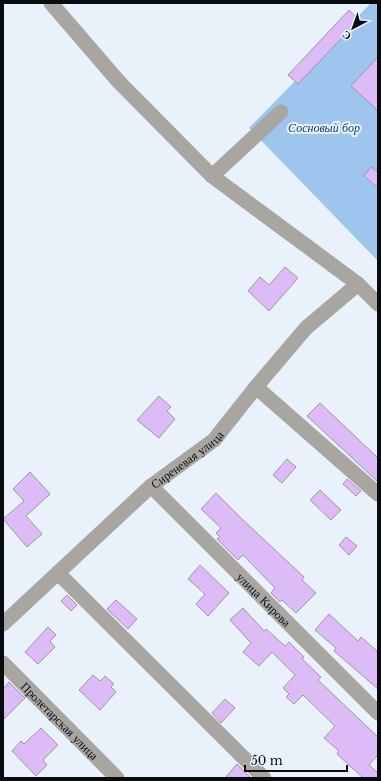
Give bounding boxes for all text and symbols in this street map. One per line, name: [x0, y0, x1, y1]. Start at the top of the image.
north arrow: [333, 8, 373, 48]
text: С: [339, 28, 354, 43]
park label: Сосновый бор: [288, 120, 360, 135]
street label: Сиреневая улица: [148, 427, 227, 491]
street label: улица Кирова: [234, 569, 295, 630]
street label: Пролетарская улица: [18, 678, 102, 763]
scale bar: [245, 747, 347, 773]
text: 50 m: [251, 753, 283, 768]

